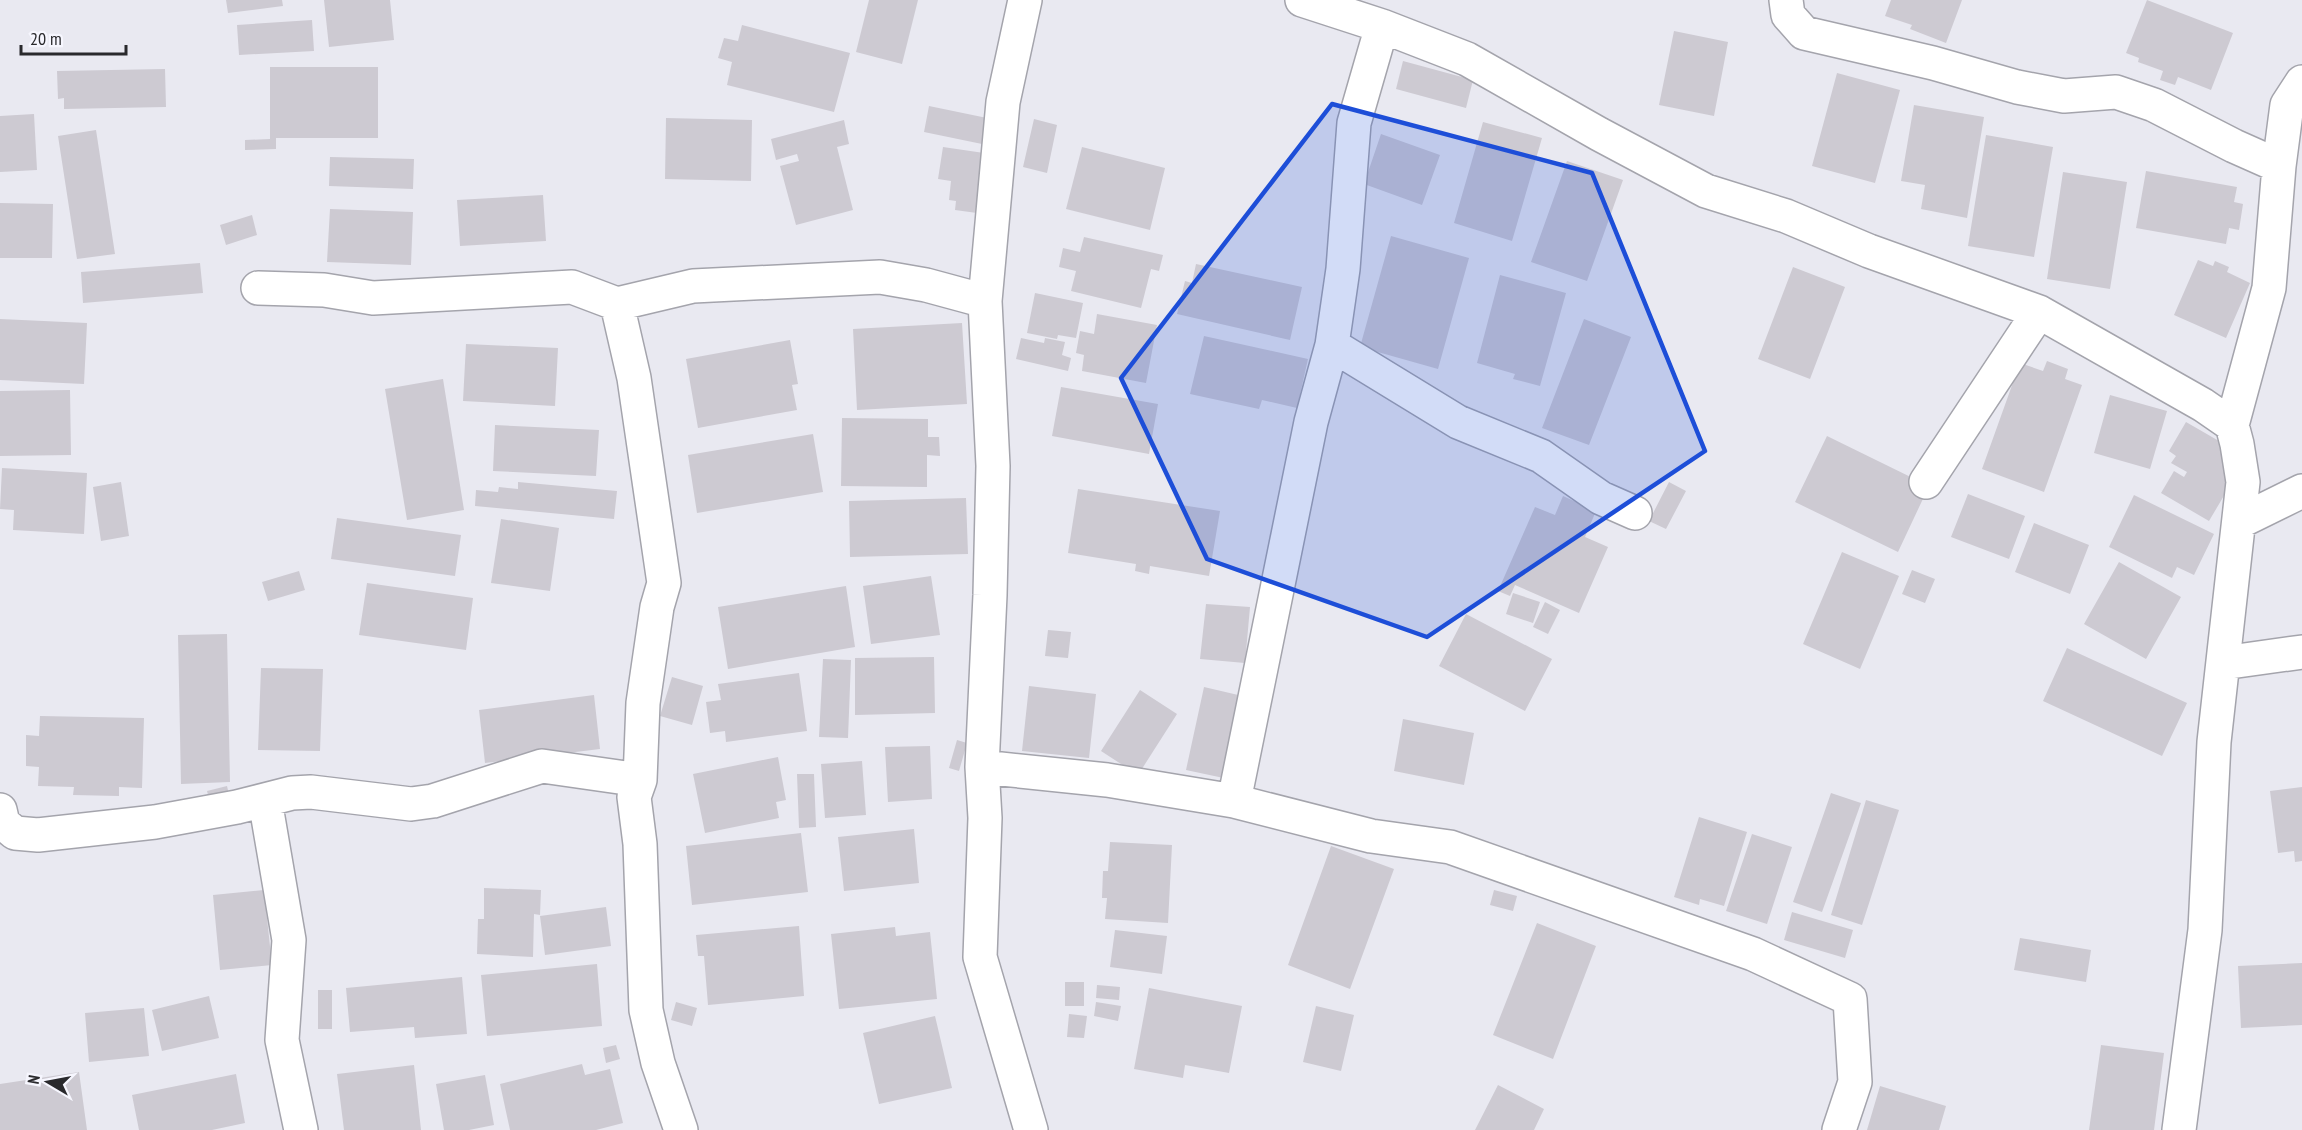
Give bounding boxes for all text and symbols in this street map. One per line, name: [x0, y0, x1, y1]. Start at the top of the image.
scale bar: [21, 18, 126, 56]
text: 20 m: [30, 27, 62, 50]
north arrow: [18, 1052, 78, 1112]
text: N: [23, 1073, 44, 1085]

